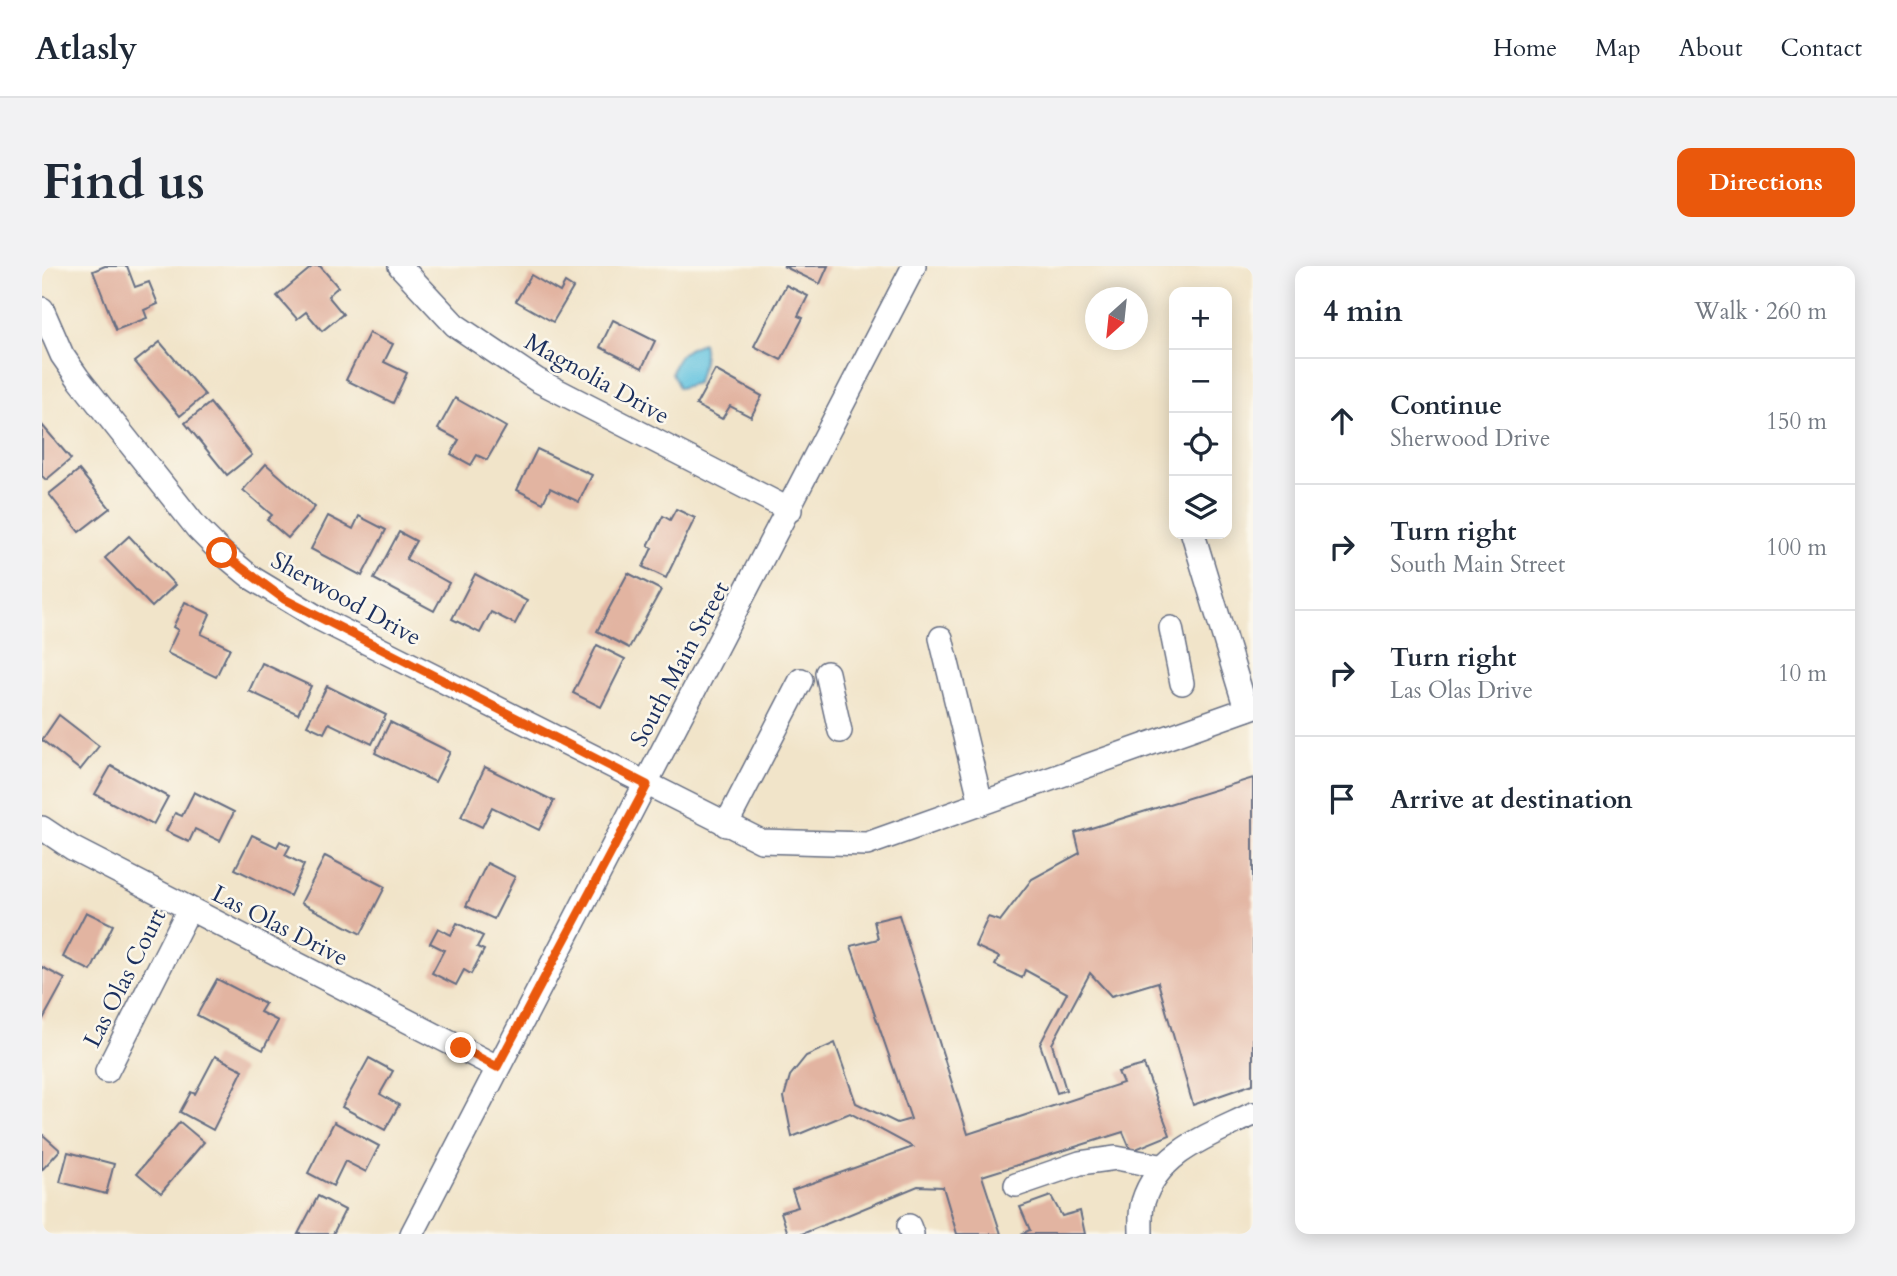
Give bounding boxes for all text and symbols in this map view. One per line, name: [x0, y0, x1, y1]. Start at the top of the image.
text: Atlasly: [35, 26, 137, 71]
text: Home: [1493, 32, 1557, 65]
text: Map: [1595, 32, 1641, 65]
text: About: [1679, 32, 1743, 65]
text: Contact: [1781, 32, 1862, 65]
button: Directions: [1677, 148, 1855, 217]
text: Find us: [42, 149, 205, 216]
north arrow: [1085, 287, 1148, 350]
map controls: [1169, 287, 1232, 539]
button: +: [1169, 287, 1232, 350]
text: 4 min: [1323, 291, 1403, 332]
text: Walk · 260 m: [1694, 296, 1827, 327]
street label: Magnolia Drive: [519, 326, 675, 432]
button: −: [1169, 350, 1232, 413]
text: Continue: [1390, 388, 1502, 423]
icon: ahead: [1323, 402, 1361, 440]
text: 150 m: [1766, 406, 1827, 437]
button: locate: [1169, 413, 1232, 476]
text: Sherwood Drive: [1390, 423, 1550, 454]
button: layers: [1169, 476, 1232, 539]
text: Turn right: [1390, 514, 1517, 549]
icon: right: [1323, 528, 1361, 566]
text: 100 m: [1766, 532, 1827, 563]
route start: [206, 537, 237, 568]
street label: Sherwood Drive: [265, 544, 427, 654]
text: South Main Street: [1390, 549, 1565, 580]
street label: South Main Street: [622, 575, 738, 753]
text: Turn right: [1390, 640, 1517, 675]
icon: right: [1323, 654, 1361, 692]
text: 10 m: [1778, 658, 1827, 689]
text: Las Olas Drive: [1390, 675, 1533, 706]
icon: arrive: [1323, 780, 1361, 818]
text: Arrive at destination: [1390, 782, 1633, 817]
street label: Las Olas Drive: [206, 877, 354, 975]
street label: Las Olas Court: [76, 902, 174, 1053]
route end: [445, 1032, 476, 1063]

